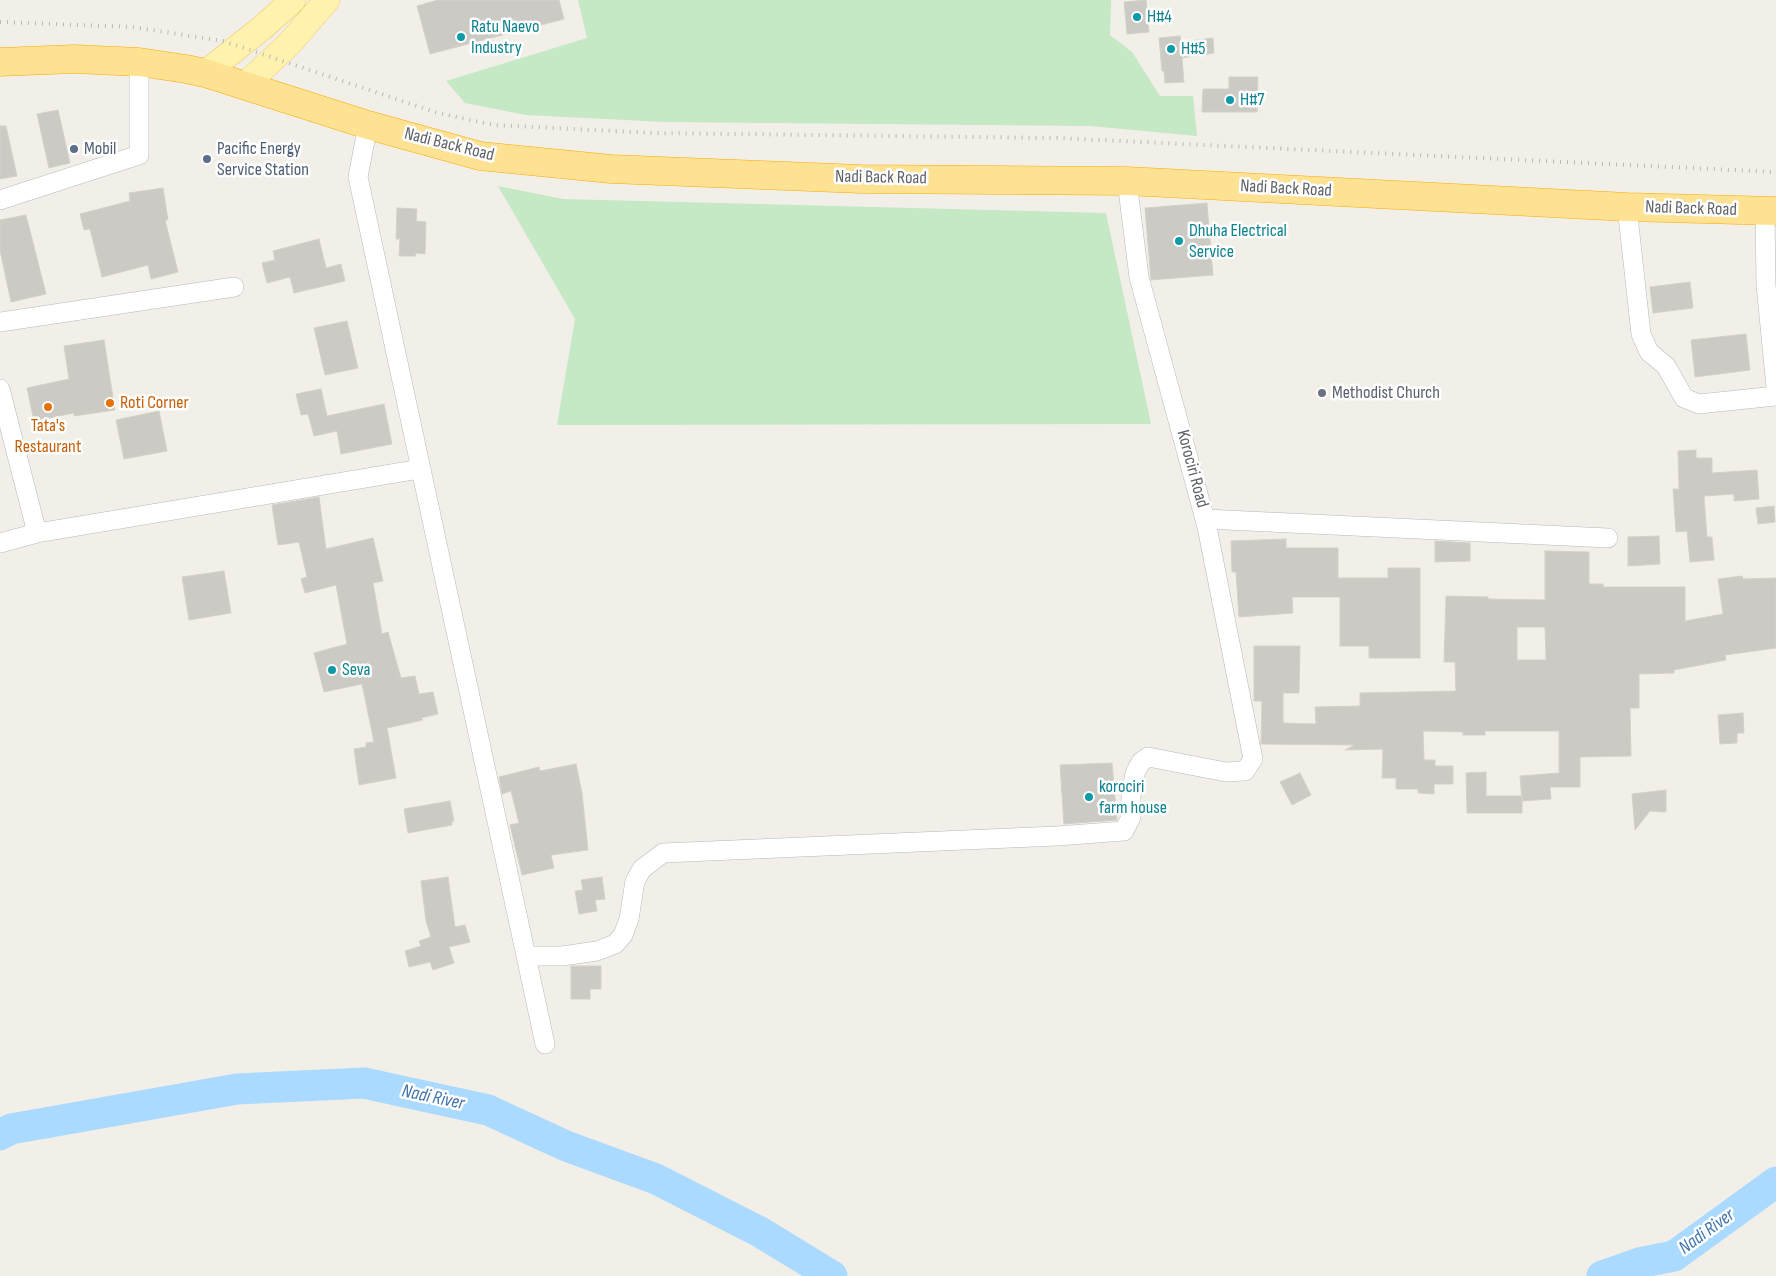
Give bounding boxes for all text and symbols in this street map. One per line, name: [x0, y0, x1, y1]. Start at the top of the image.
place label: H#4: [1147, 6, 1172, 28]
marker: H#4: [1131, 11, 1143, 23]
place label: Ratu Naevo Industry: [471, 16, 539, 58]
marker: Ratu Naevo Industry: [455, 31, 467, 43]
place label: H#5: [1181, 38, 1206, 60]
marker: H#5: [1165, 43, 1177, 55]
place label: H#7: [1240, 89, 1265, 111]
marker: H#7: [1224, 94, 1236, 106]
street label: Nadi Back Road: [402, 123, 496, 167]
place label: Mobil: [84, 138, 116, 160]
place label: Pacific Energy Service Station: [217, 138, 309, 180]
marker: Mobil: [68, 143, 80, 155]
marker: Pacific Energy Service Station: [201, 153, 213, 165]
street label: Nadi Back Road: [835, 166, 927, 190]
street label: Nadi Back Road: [1240, 176, 1332, 202]
street label: Nadi Back Road: [1645, 197, 1737, 221]
place label: Dhuha Electrical Service: [1189, 220, 1287, 262]
marker: Dhuha Electrical Service: [1173, 235, 1185, 247]
place label: Methodist Church: [1332, 382, 1440, 404]
marker: Methodist Church: [1316, 387, 1328, 399]
place label: Roti Corner: [120, 392, 189, 414]
marker: Roti Corner: [104, 397, 116, 409]
marker: Tata's Restaurant: [42, 401, 54, 413]
place label: Tata's Restaurant: [15, 415, 81, 458]
street label: Korociri Road: [1171, 428, 1213, 510]
place label: Seva: [342, 659, 370, 681]
marker: Seva: [326, 664, 338, 676]
place label: korociri farm house: [1099, 776, 1167, 819]
marker: korociri farm house: [1083, 791, 1095, 803]
water label: Nadi River: [400, 1080, 466, 1116]
water label: Nadi River: [1675, 1204, 1739, 1260]

